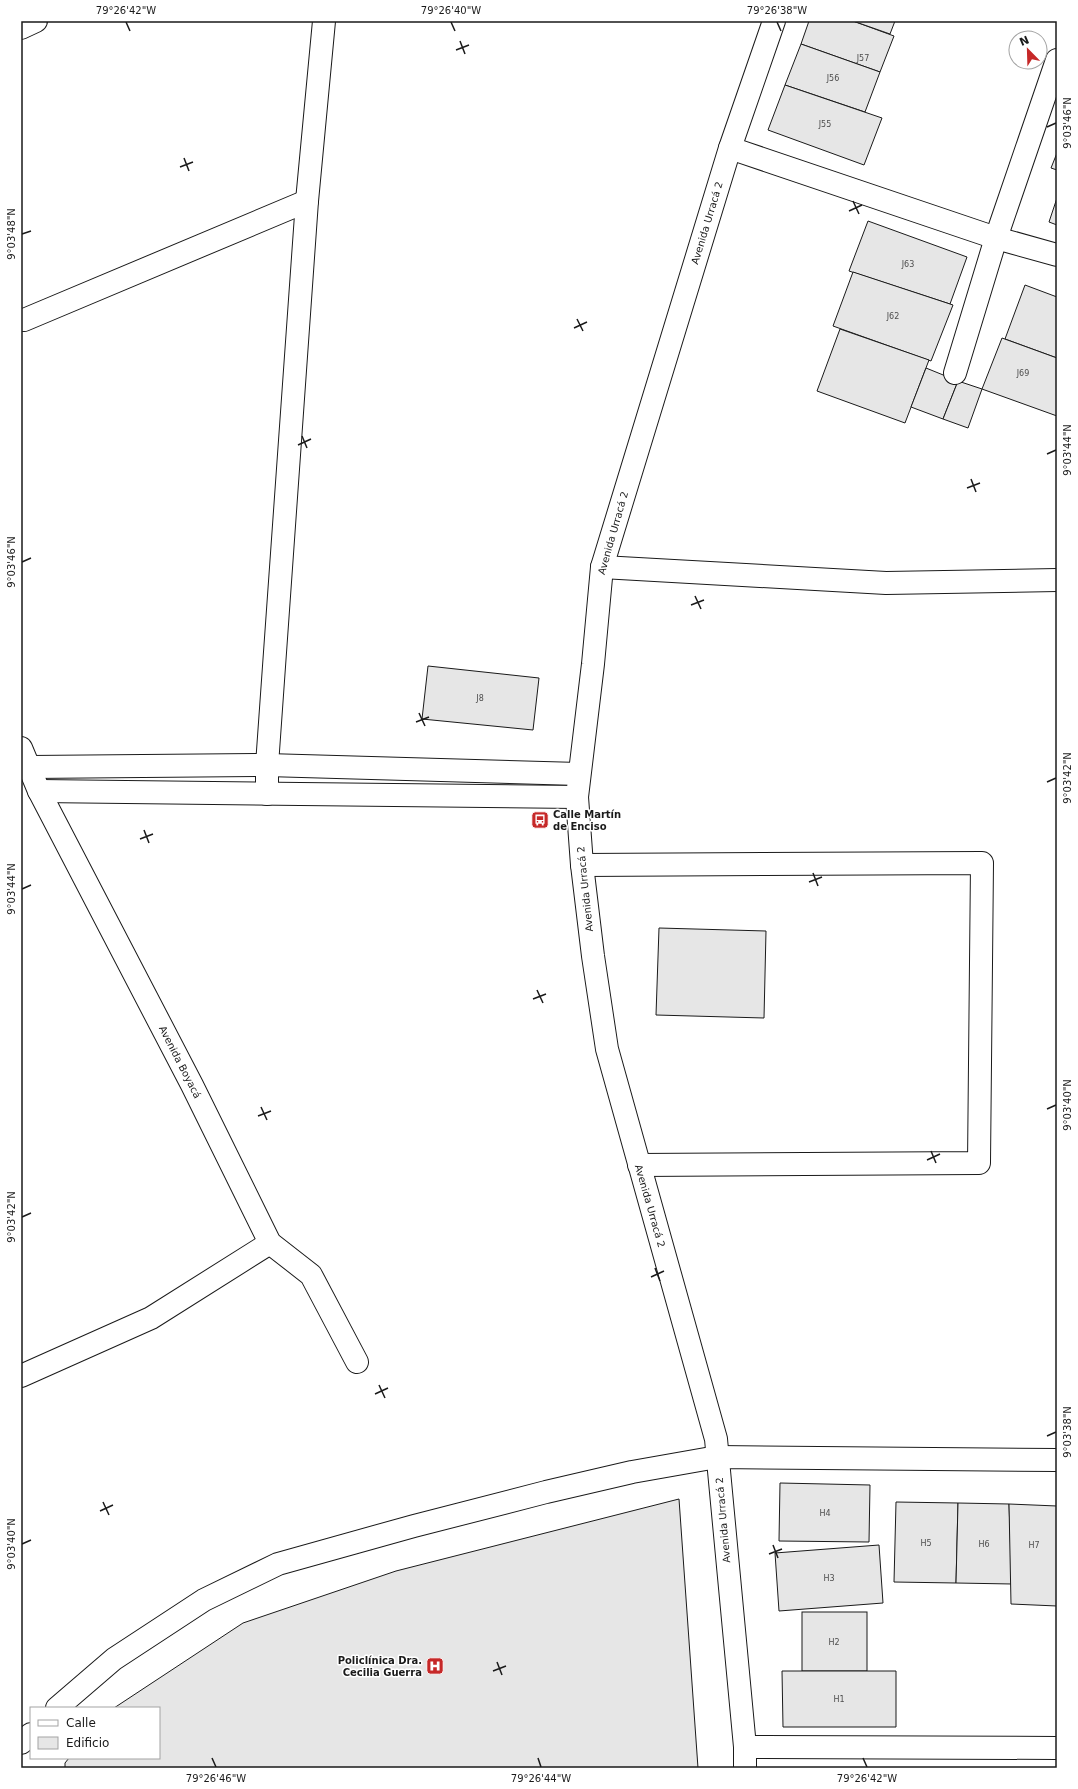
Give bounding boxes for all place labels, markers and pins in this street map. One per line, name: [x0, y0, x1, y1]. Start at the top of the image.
place label: Calle Martín de Enciso: [553, 809, 621, 832]
bus stop icon: Calle Martín de Enciso: [530, 810, 550, 830]
place label: Policlínica Dra. Cecilia Guerra: [338, 1655, 422, 1678]
hospital icon: Policlínica Dra. Cecilia Guerra: [425, 1656, 445, 1676]

